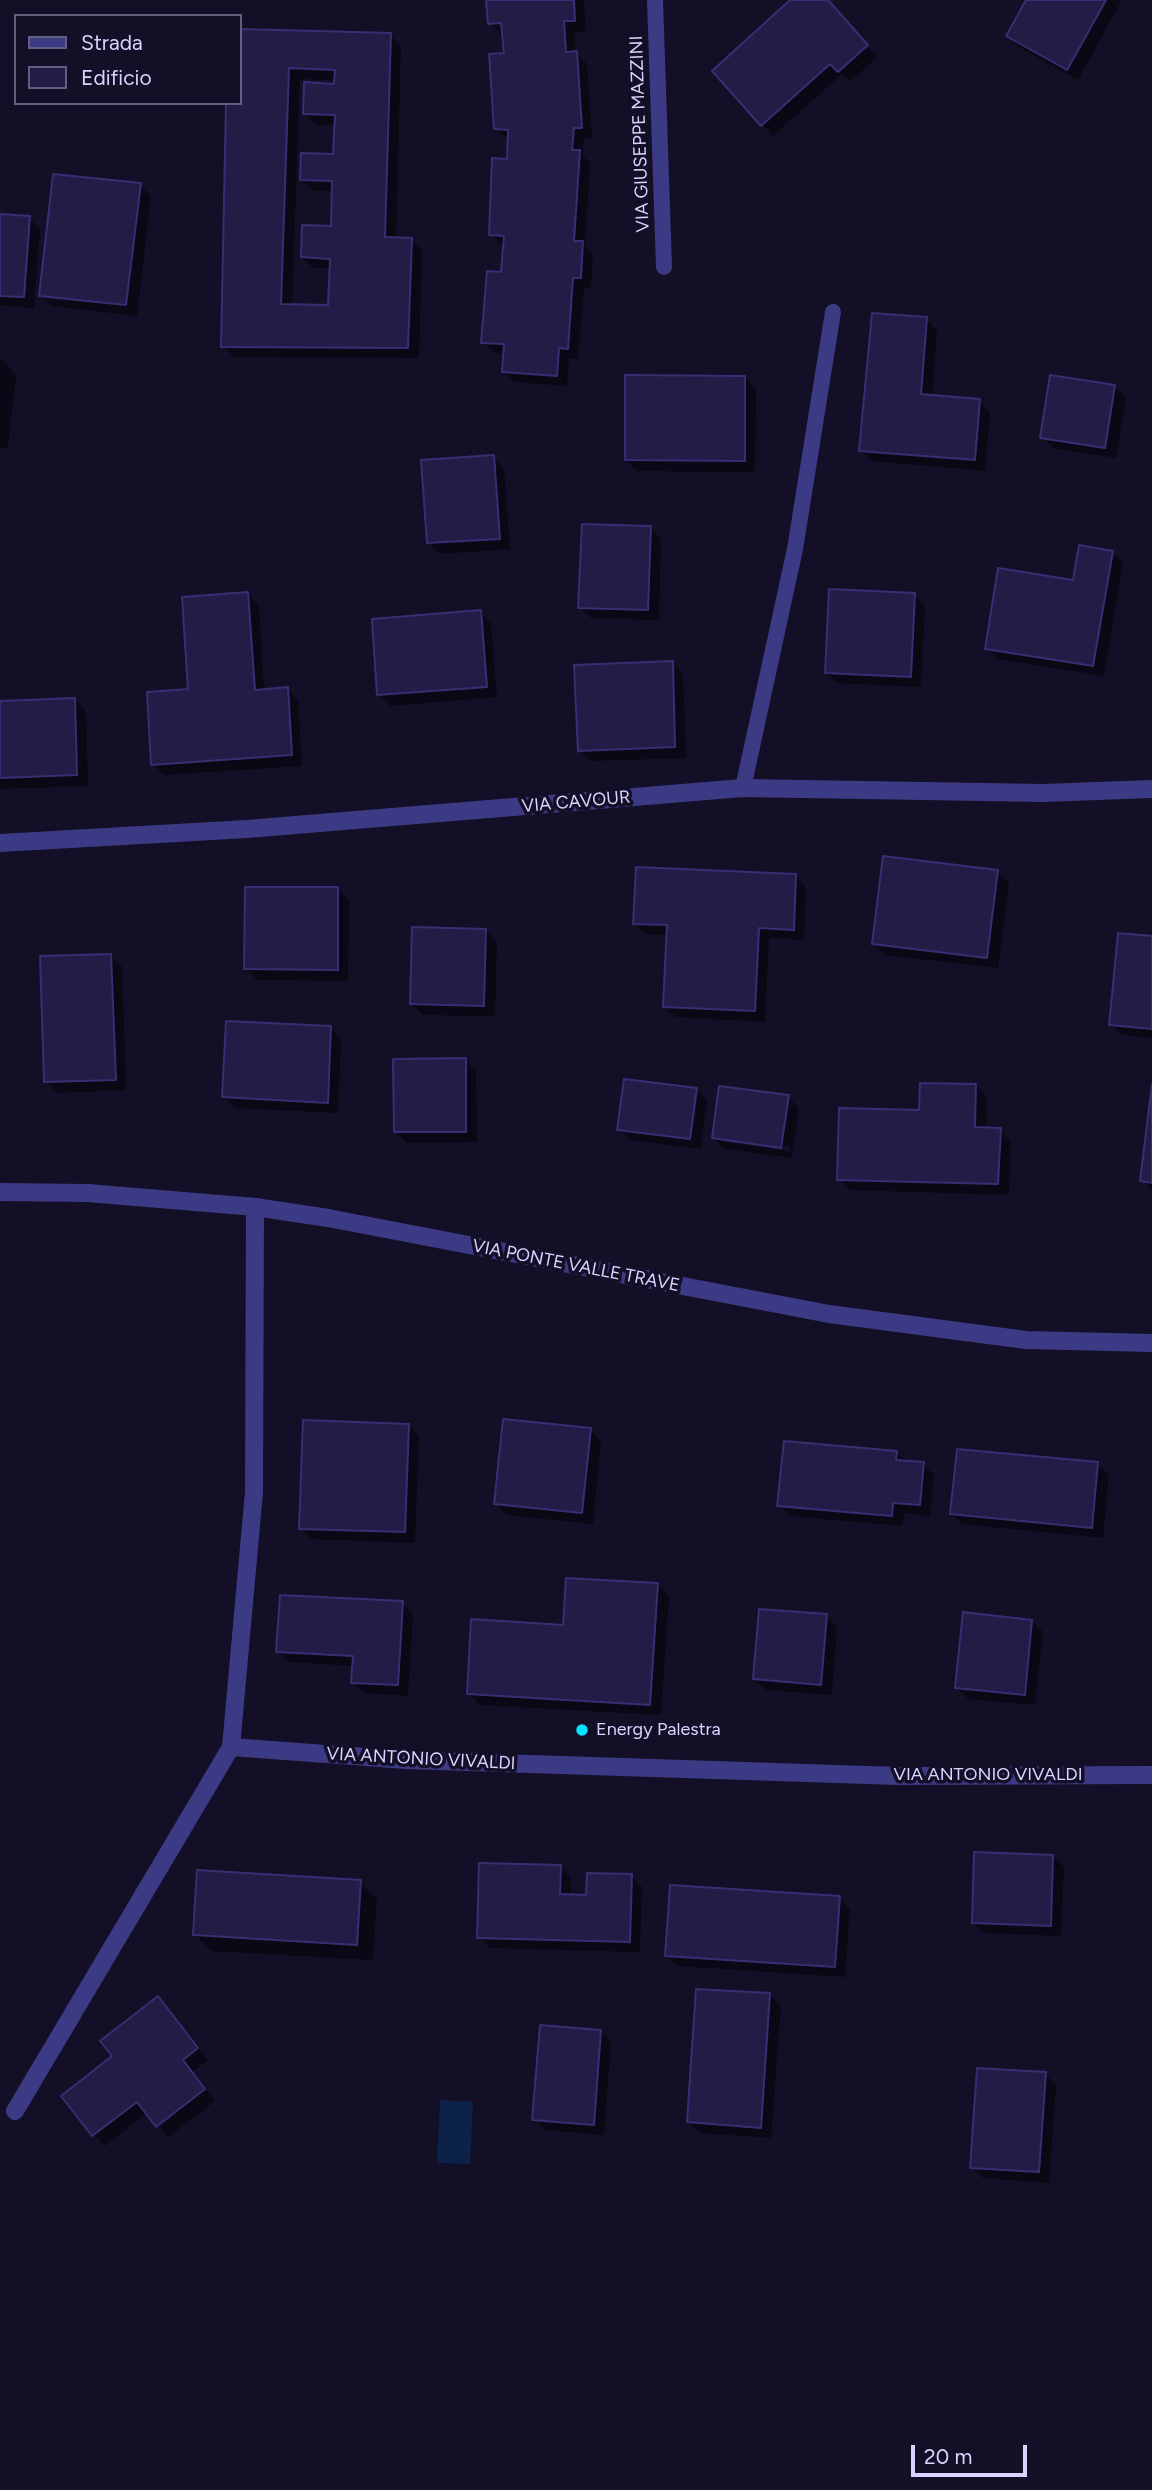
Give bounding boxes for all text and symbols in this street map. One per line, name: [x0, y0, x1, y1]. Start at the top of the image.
legend: [14, 14, 242, 105]
text: Strada: [81, 30, 143, 55]
street label: VIA GIUSEPPE MAZZINI: [626, 35, 654, 233]
text: Edificio: [81, 65, 152, 90]
street label: VIA CAVOUR: [521, 787, 631, 817]
street label: VIA PONTE VALLE TRAVE: [470, 1235, 682, 1297]
place label: Energy Palestra: [596, 1719, 721, 1741]
marker: Energy Palestra: [574, 1722, 590, 1738]
street label: VIA ANTONIO VIVALDI: [326, 1743, 516, 1775]
street label: VIA ANTONIO VIVALDI: [893, 1764, 1083, 1786]
scale bar: [914, 2430, 1030, 2474]
text: 20 m: [924, 2444, 972, 2469]

